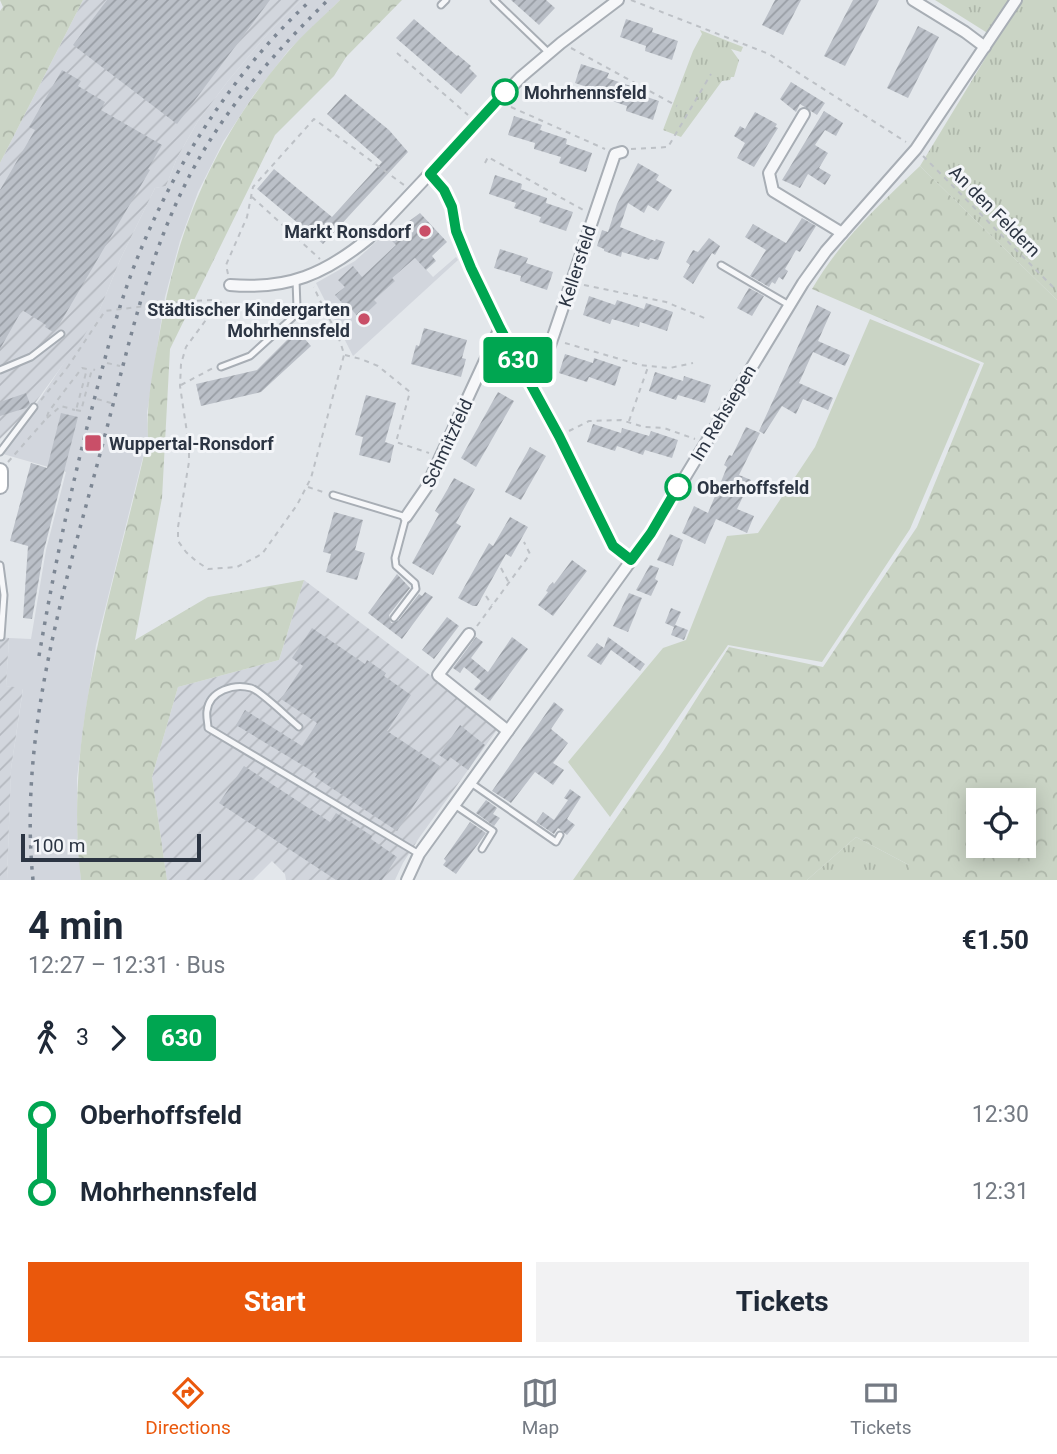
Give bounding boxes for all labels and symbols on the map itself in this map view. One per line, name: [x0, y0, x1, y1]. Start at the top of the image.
marker: Mohrhennsfeld: [492, 79, 518, 105]
place label: Mohrhennsfeld: [524, 82, 647, 103]
street label: An den Feldern: [945, 161, 1045, 261]
place label: Markt Ronsdorf: [284, 221, 412, 242]
marker: Markt Ronsdorf: [417, 223, 433, 239]
street label: Kellersfeld: [554, 223, 600, 309]
place label: Städtischer Kindergarten Mohrhennsfeld: [147, 299, 350, 341]
marker: Städtischer Kindergarten Mohrhennsfeld: [356, 311, 372, 327]
line badge: 630: [478, 337, 558, 383]
street label: Im Rehsiepen: [686, 361, 760, 465]
street label: Schmitzfeld: [417, 395, 477, 491]
marker: Wuppertal-Ronsdorf: [83, 433, 103, 453]
place label: Wuppertal-Ronsdorf: [109, 433, 274, 454]
marker: Oberhoffsfeld: [665, 474, 691, 500]
place label: Oberhoffsfeld: [697, 477, 809, 498]
scale bar: [21, 831, 201, 863]

